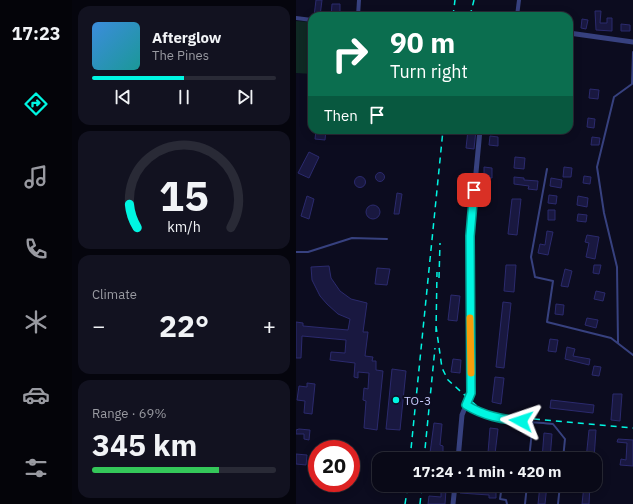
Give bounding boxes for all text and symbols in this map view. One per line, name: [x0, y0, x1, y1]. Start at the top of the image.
text: 17:23: [11, 22, 61, 45]
text: 90 m: [390, 24, 455, 61]
text: Afterglow: [152, 28, 221, 47]
icon: right: [324, 28, 376, 80]
text: The Pines: [152, 47, 209, 64]
text: Turn right: [390, 60, 468, 83]
icon: previous: [112, 86, 134, 108]
icon: pause: [173, 86, 195, 108]
icon: next: [234, 86, 256, 108]
icon: directions: [22, 90, 50, 118]
icon: arrive: [366, 104, 388, 126]
text: Then: [324, 106, 358, 125]
icon: music: [22, 163, 50, 191]
text: 15: [159, 168, 209, 222]
pin: [457, 173, 491, 207]
icon: arrive: [463, 179, 485, 201]
text: km/h: [167, 216, 201, 235]
icon: phone: [22, 235, 50, 263]
text: Climate: [92, 286, 137, 303]
text: 22°: [159, 306, 209, 345]
icon: climate: [22, 308, 50, 336]
text: −: [92, 311, 105, 340]
text: +: [263, 311, 276, 340]
icon: car: [22, 381, 50, 409]
place label: ТО-3: [404, 393, 431, 408]
marker: ТО-3: [391, 395, 401, 405]
position arrow: [500, 400, 542, 442]
text: Range · 69%: [92, 405, 166, 422]
text: 345 km: [92, 425, 197, 464]
speed limit sign: 20: [308, 440, 360, 492]
icon: filters: [22, 454, 50, 482]
text: 17:24 · 1 min · 420 m: [413, 462, 561, 481]

